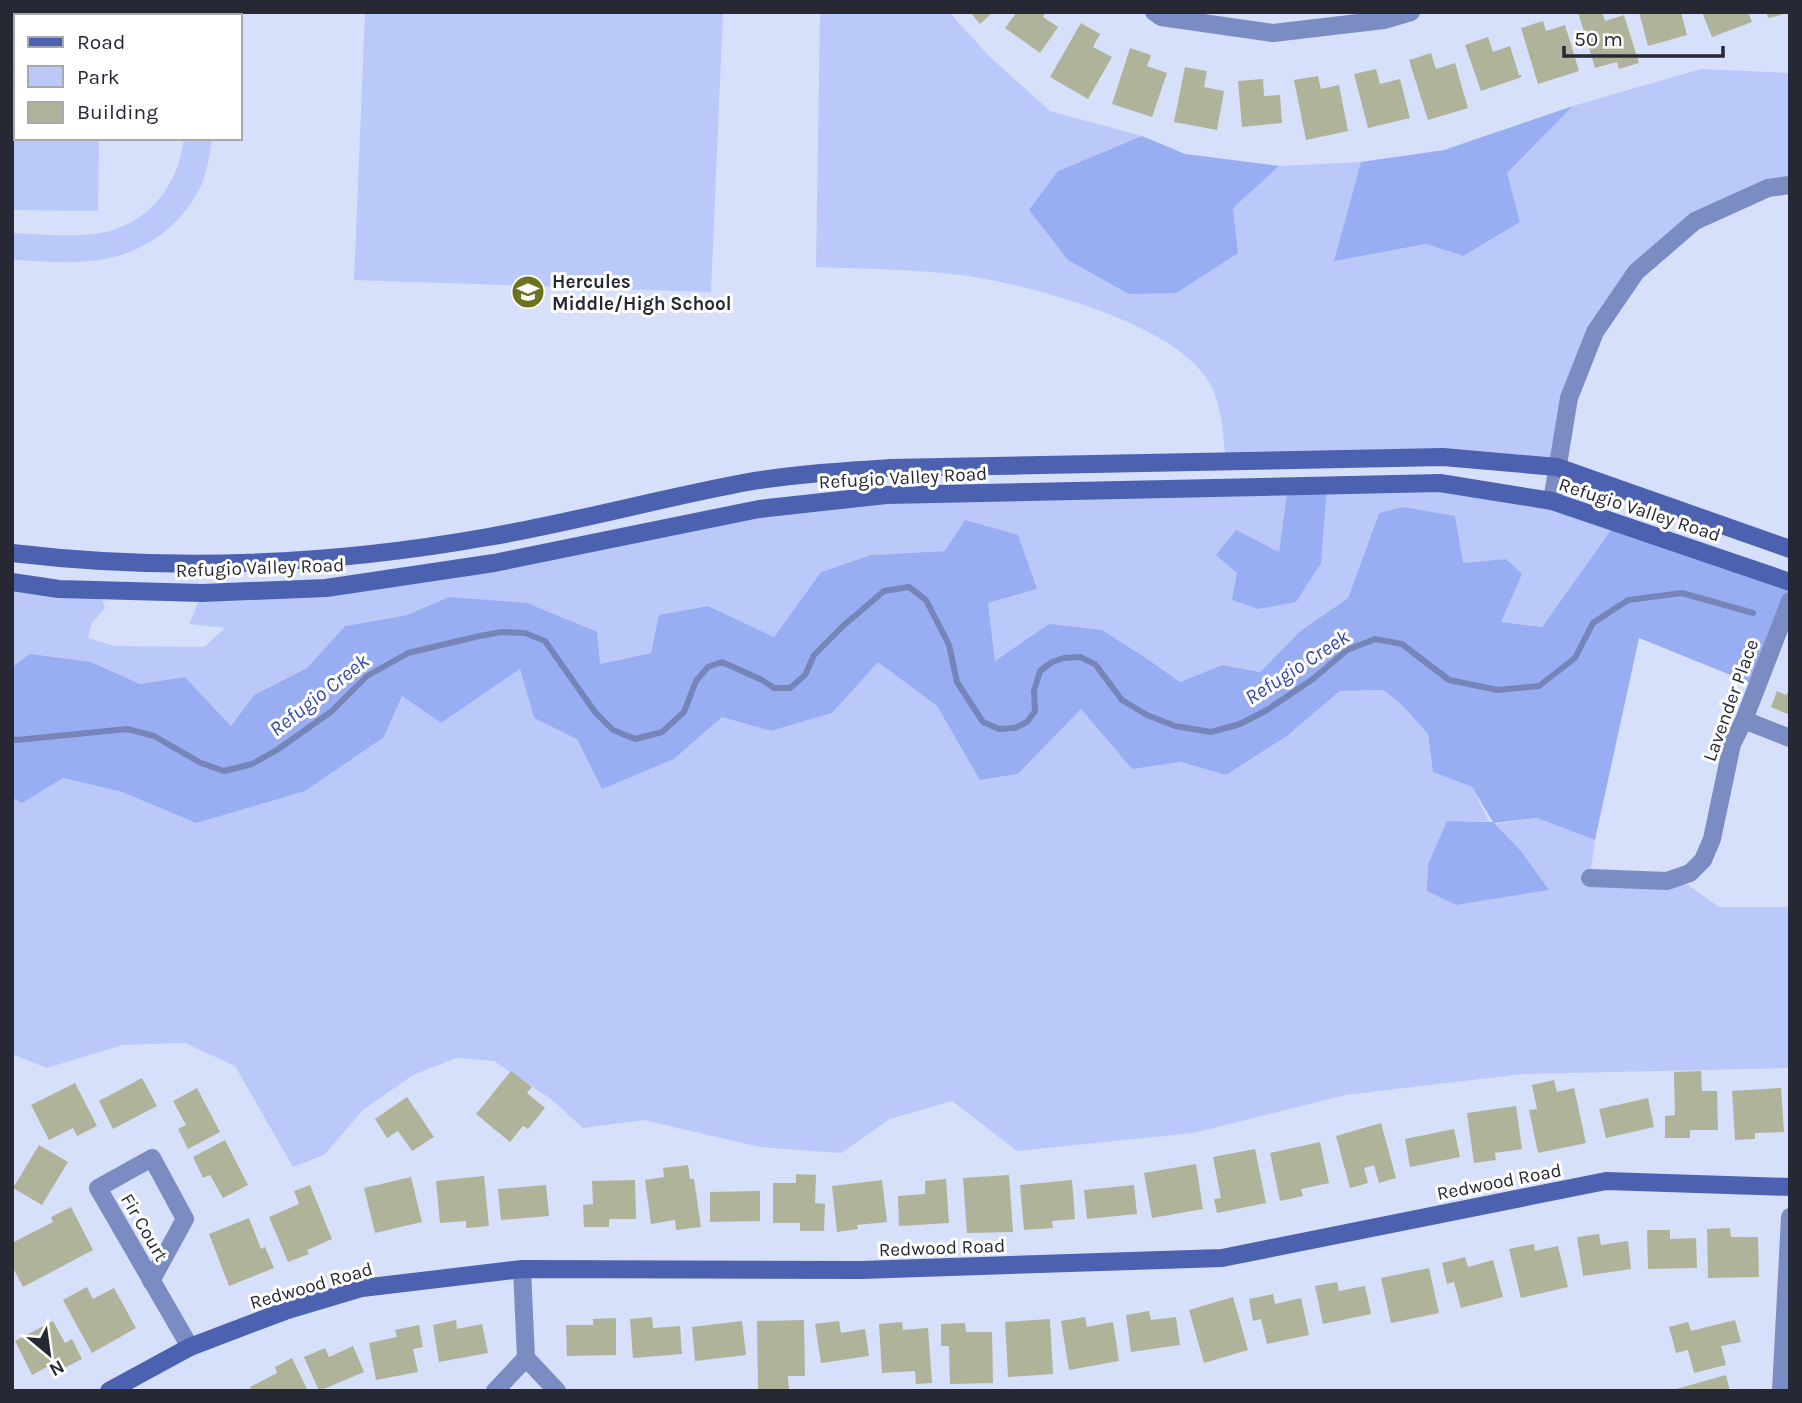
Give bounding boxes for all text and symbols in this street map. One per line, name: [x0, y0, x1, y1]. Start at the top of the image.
legend: [14, 14, 242, 140]
scale bar: [1564, 14, 1723, 58]
text: 50 m: [1574, 27, 1623, 51]
text: Road: [77, 30, 125, 54]
text: Park: [77, 65, 120, 89]
text: Building: [77, 100, 158, 124]
place label: Hercules Middle/High School: [552, 271, 732, 315]
school or university icon: Hercules Middle/High School: [509, 273, 547, 311]
street label: Refugio Valley Road: [818, 463, 988, 493]
street label: Refugio Valley Road: [1556, 473, 1723, 546]
street label: Refugio Valley Road: [175, 554, 345, 582]
water label: Refugio Creek: [1240, 624, 1354, 710]
street label: Lavender Place: [1699, 636, 1763, 764]
water label: Refugio Creek: [265, 649, 374, 741]
street label: Redwood Road: [1435, 1159, 1563, 1205]
street label: Fir Court: [116, 1190, 172, 1265]
street label: Redwood Road: [878, 1235, 1006, 1261]
street label: Redwood Road: [247, 1258, 375, 1314]
north arrow: [14, 1319, 84, 1389]
text: N: [45, 1355, 68, 1381]

